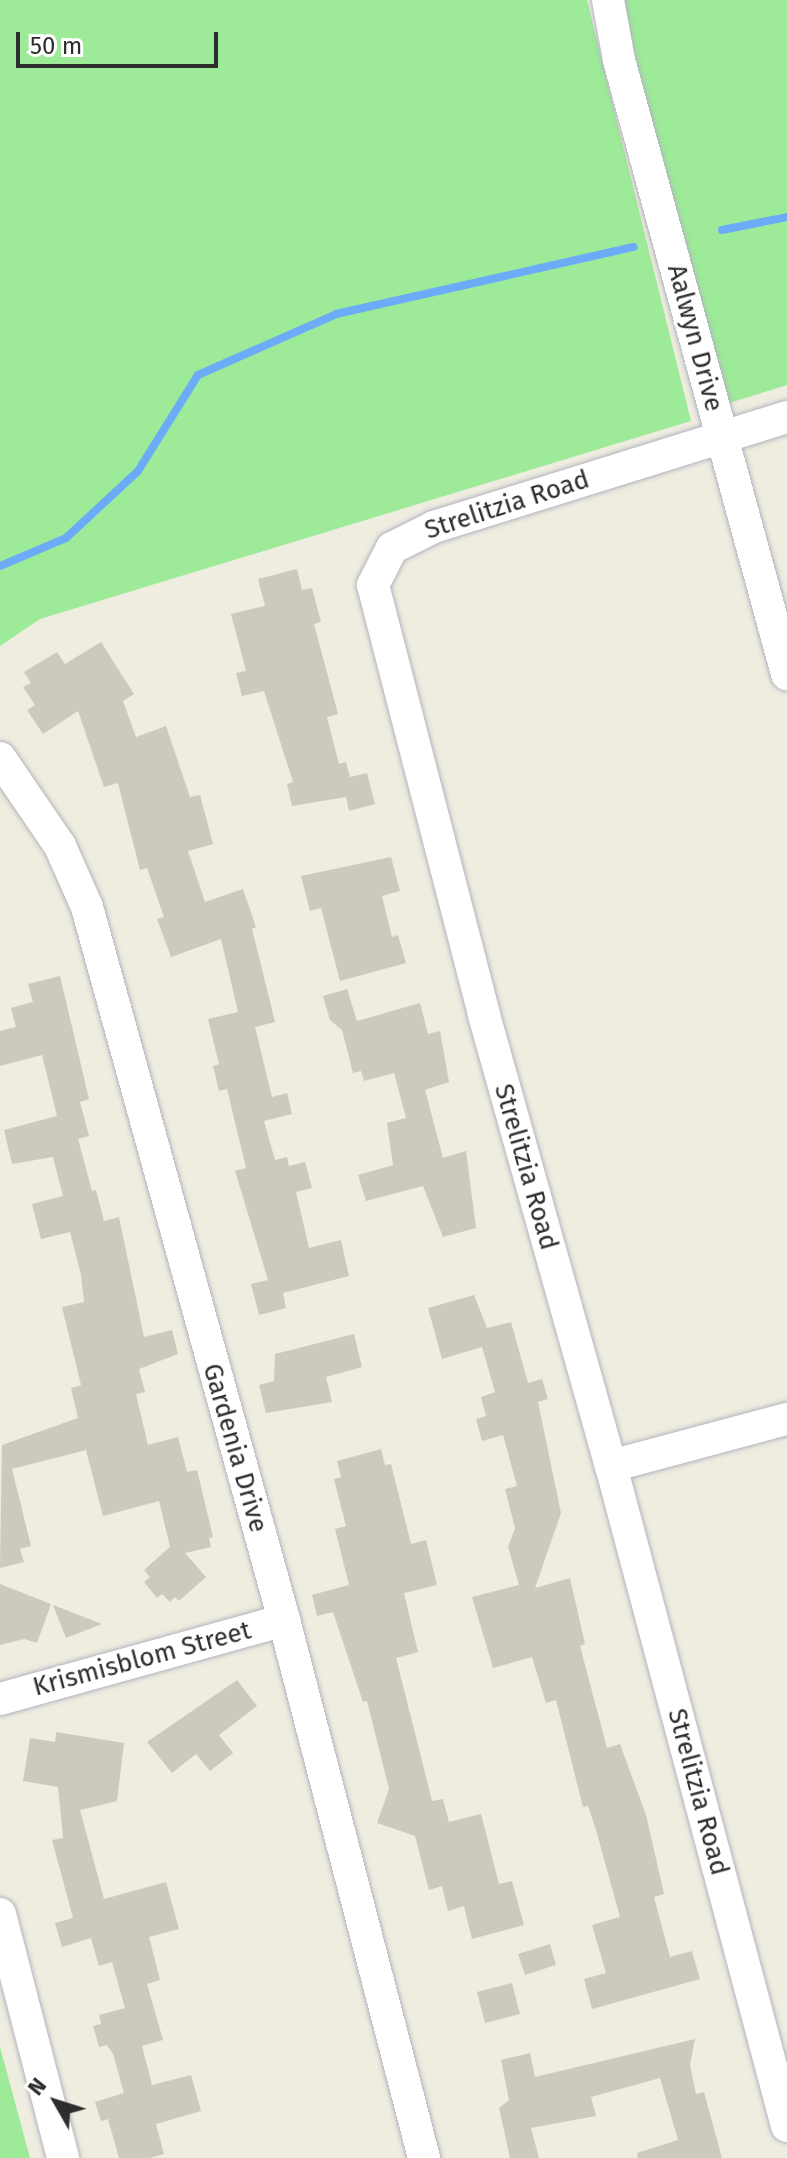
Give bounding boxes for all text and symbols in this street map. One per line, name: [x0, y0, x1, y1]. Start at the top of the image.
scale bar: [20, 16, 222, 66]
text: 50 m: [30, 32, 82, 60]
street label: Aalwyn Drive: [660, 261, 730, 415]
street label: Strelitzia Road: [421, 464, 593, 546]
street label: Strelitzia Road: [487, 1081, 565, 1253]
street label: Gardenia Drive: [196, 1360, 274, 1536]
street label: Krismisblom Street: [30, 1615, 254, 1703]
street label: Strelitzia Road: [661, 1705, 735, 1879]
north arrow: [16, 2062, 96, 2142]
text: N: [22, 2072, 52, 2101]

